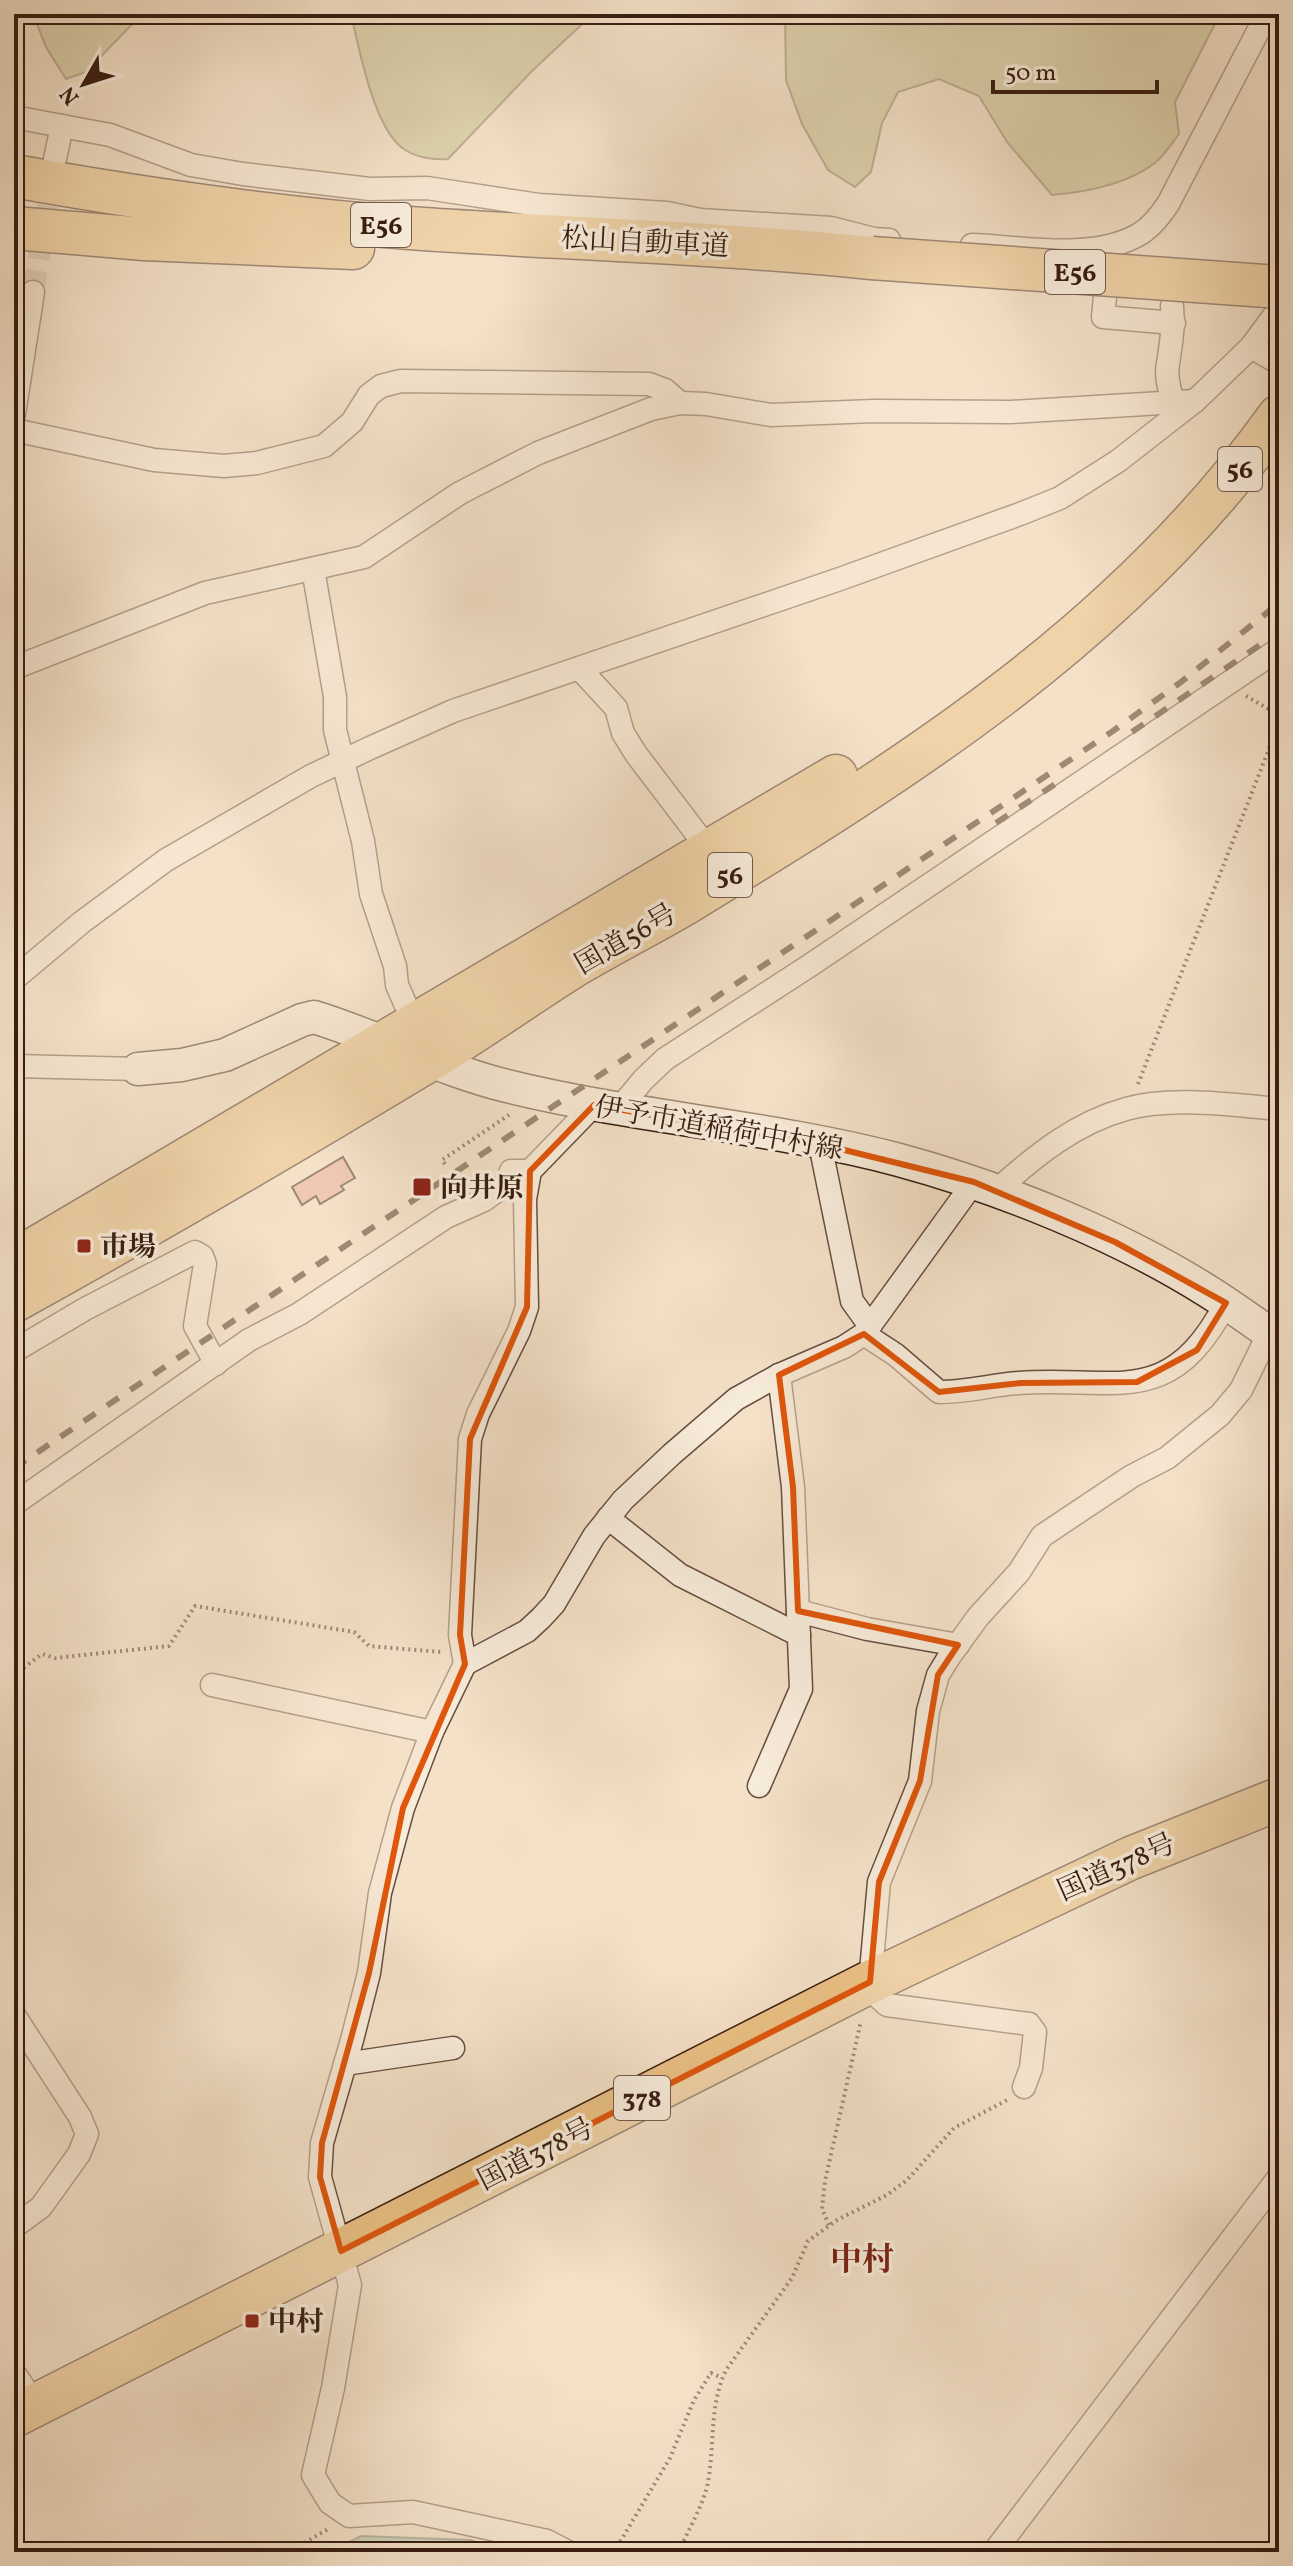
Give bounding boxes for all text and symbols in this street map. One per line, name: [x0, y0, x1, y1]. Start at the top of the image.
north arrow: [44, 44, 124, 124]
scale bar: [993, 44, 1157, 94]
text: 50 m: [1005, 57, 1057, 91]
text: N: [53, 79, 87, 111]
road number: E56: [351, 203, 411, 247]
street label: 松山自動車道: [560, 220, 730, 267]
road number: E56: [1045, 250, 1105, 294]
road number: 56: [1218, 447, 1262, 491]
road number: 56: [708, 853, 752, 897]
street label: 国道56号: [568, 895, 684, 985]
street label: 伊予市道稲荷中村線: [591, 1088, 846, 1171]
place label: 向井原: [440, 1170, 524, 1209]
marker: 向井原: [411, 1176, 433, 1198]
place label: 市場: [100, 1229, 156, 1268]
marker: 市場: [75, 1237, 93, 1255]
street label: 国道378号: [1052, 1825, 1182, 1912]
road number: 378: [614, 2076, 670, 2120]
street label: 国道378号: [471, 2109, 601, 2201]
district label: 中村: [830, 2240, 894, 2284]
place label: 中村: [268, 2304, 324, 2343]
marker: 中村: [243, 2312, 261, 2330]

